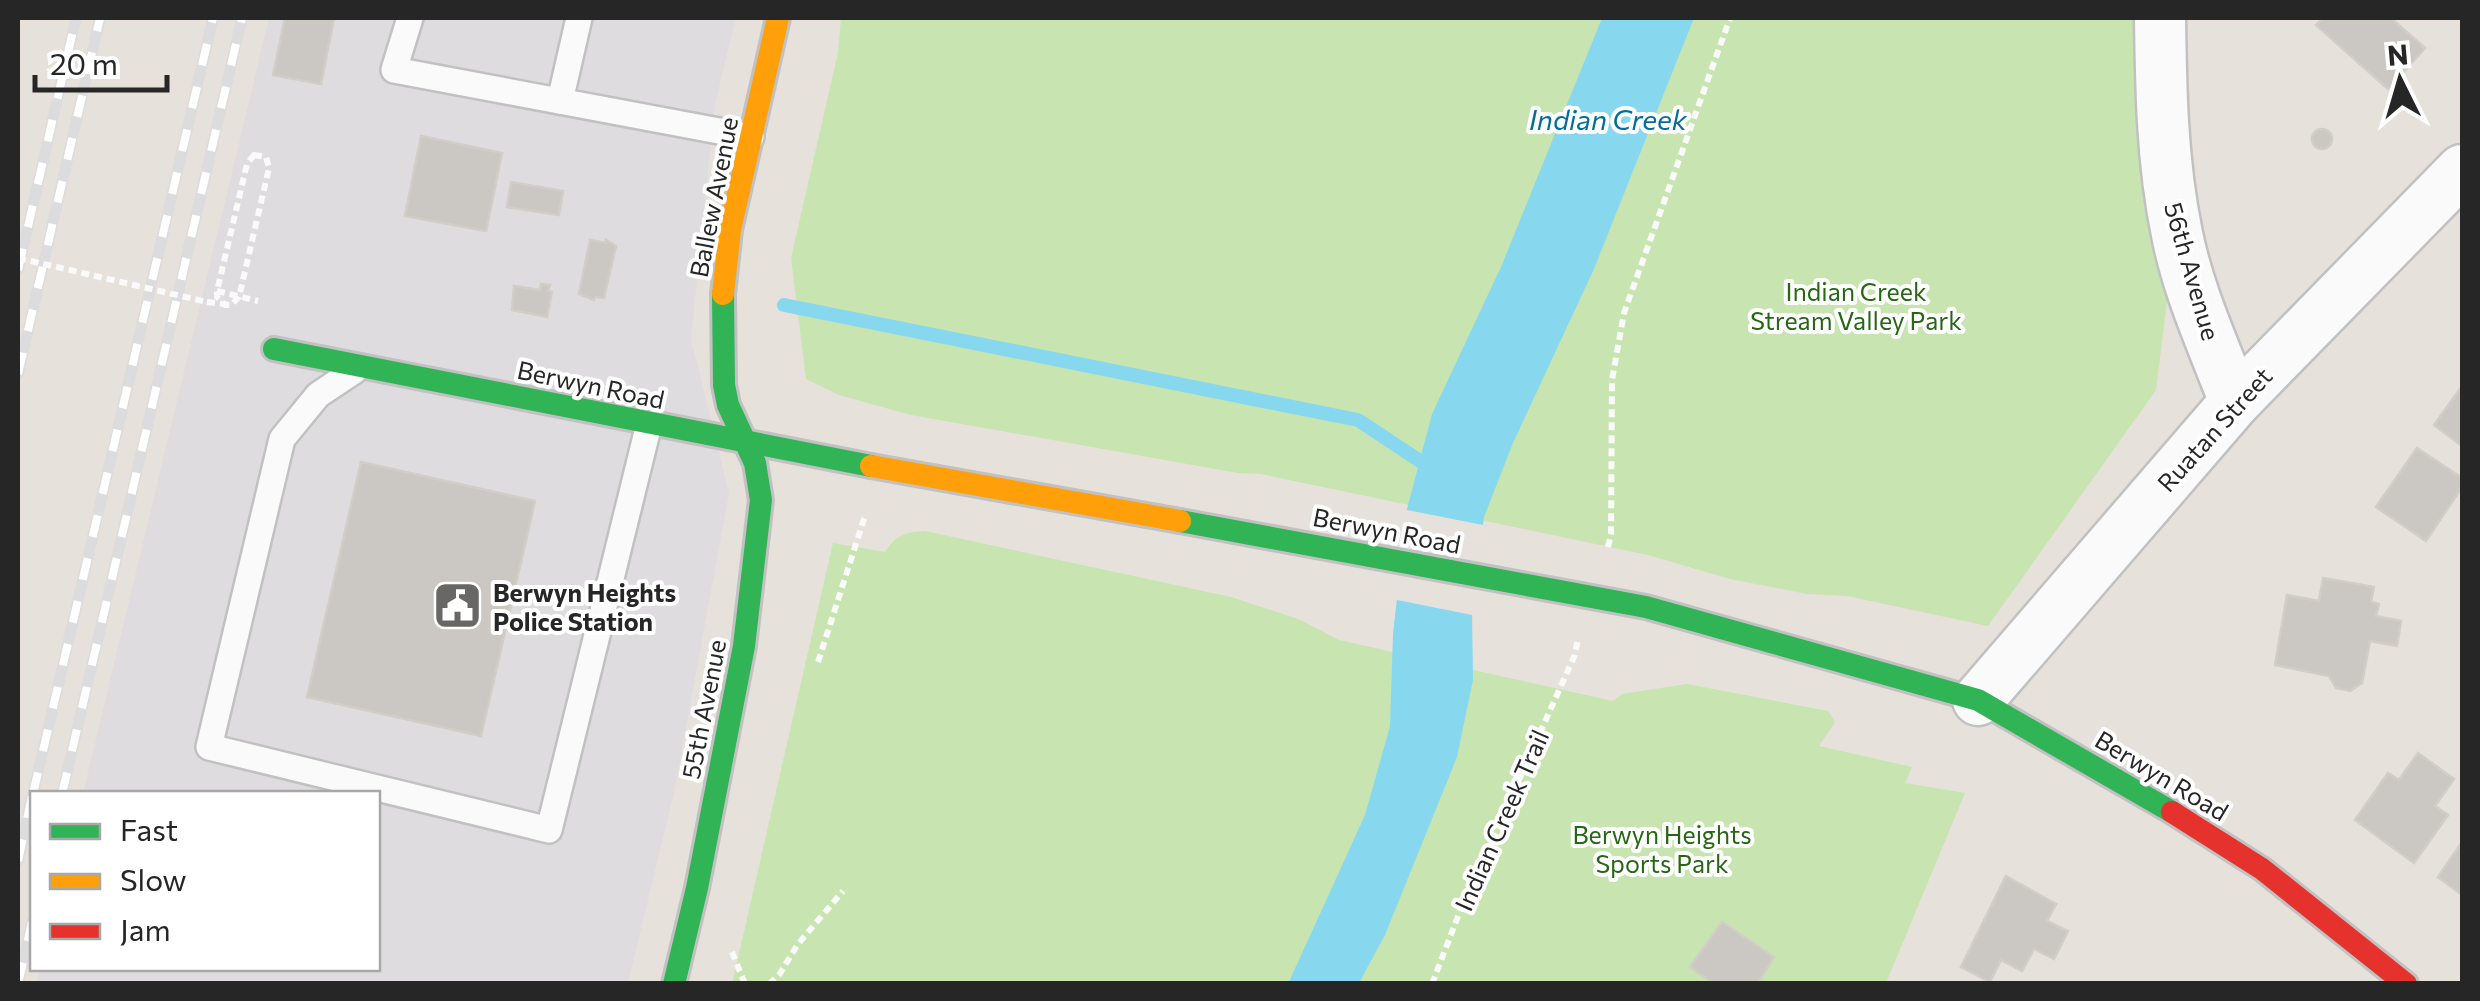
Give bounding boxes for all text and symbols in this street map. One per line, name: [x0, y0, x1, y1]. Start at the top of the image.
scale bar: [35, 30, 168, 92]
north arrow: [2350, 30, 2450, 130]
text: N: [2386, 36, 2410, 72]
text: 20 m: [50, 44, 118, 81]
water label: Indian Creek: [1529, 102, 1688, 136]
street label: Ballew Avenue: [683, 114, 743, 280]
street label: 56th Avenue: [2159, 198, 2227, 344]
park label: Indian Creek Stream Valley Park: [1750, 276, 1962, 335]
street label: Berwyn Road: [515, 354, 667, 414]
street label: Ruatan Street: [2150, 361, 2278, 497]
street label: Berwyn Road: [1311, 501, 1463, 559]
place label: Berwyn Heights Police Station: [493, 577, 676, 636]
public building icon: Berwyn Heights Police Station: [432, 580, 484, 632]
street label: 55th Avenue: [675, 637, 731, 781]
street label: Berwyn Road: [2090, 724, 2234, 826]
street label: Indian Creek Trail: [1448, 725, 1554, 915]
legend: [30, 791, 380, 971]
text: Fast: [120, 810, 178, 847]
park label: Berwyn Heights Sports Park: [1572, 819, 1752, 878]
text: Slow: [120, 860, 187, 897]
text: Jam: [120, 910, 171, 947]

